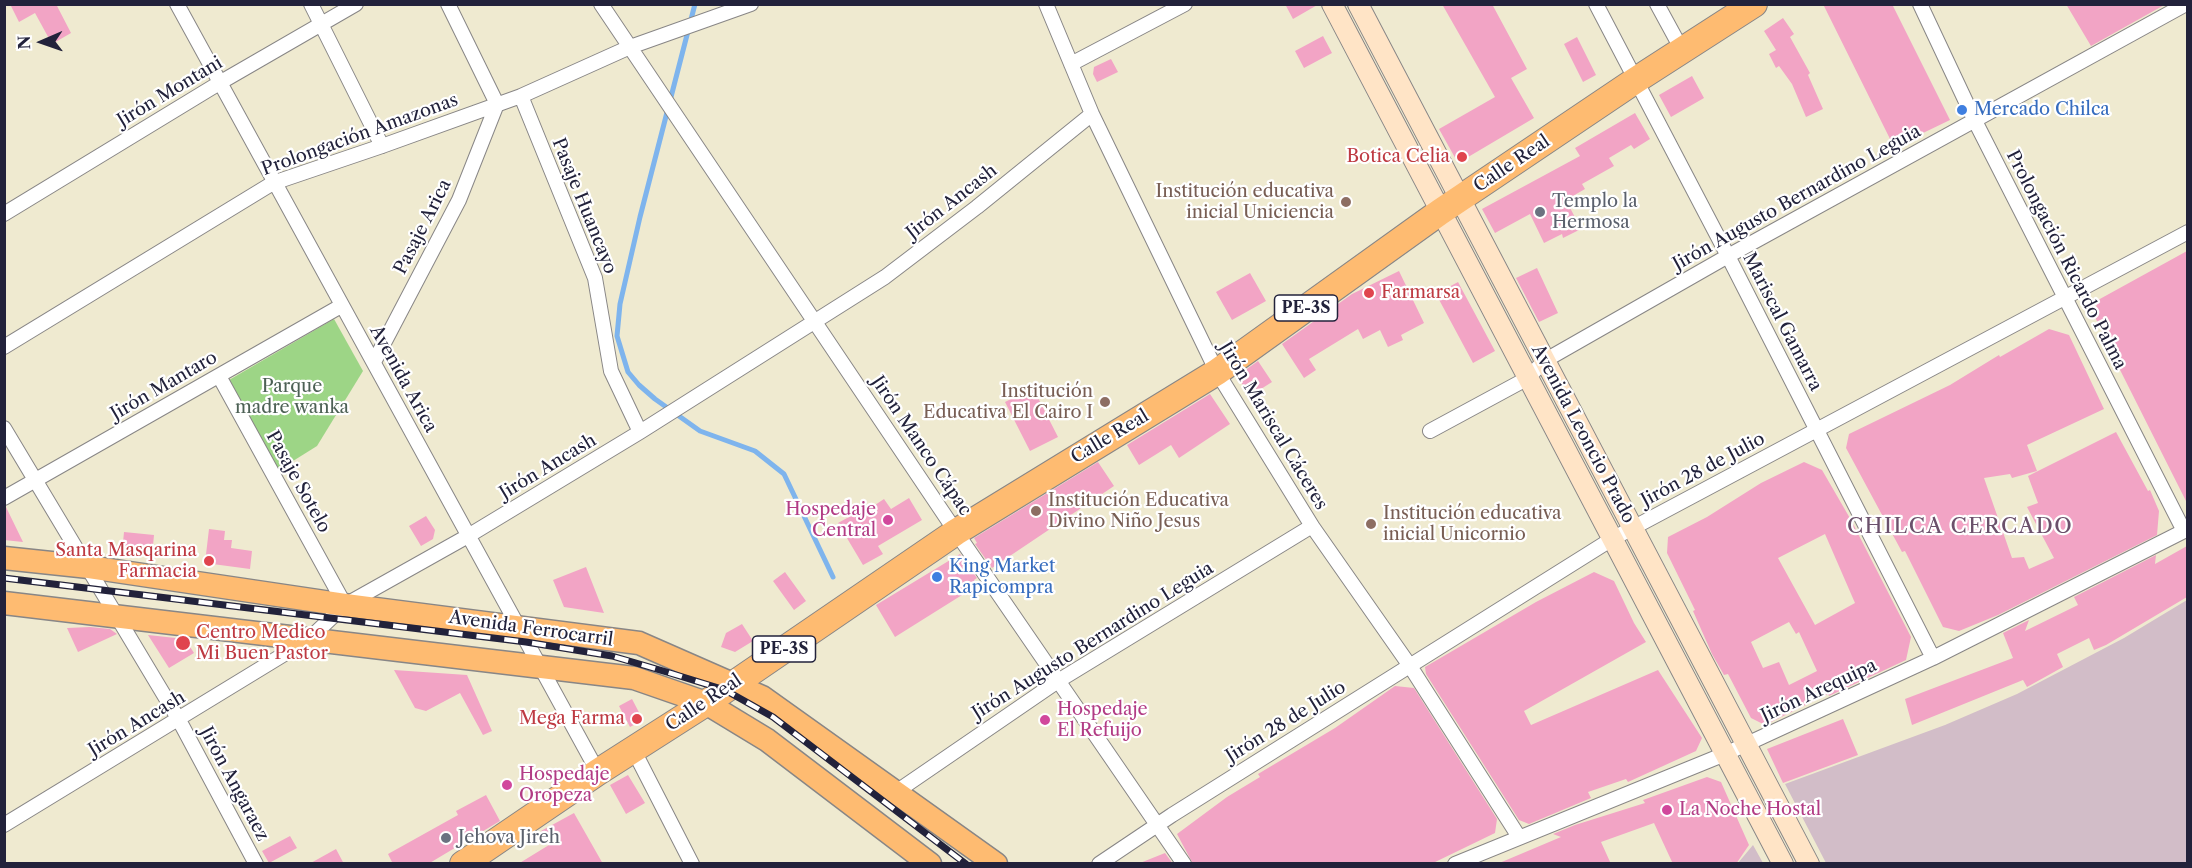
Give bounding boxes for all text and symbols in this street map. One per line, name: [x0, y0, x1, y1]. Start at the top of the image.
north arrow: [12, 12, 72, 72]
text: N: [14, 35, 34, 50]
street label: Jirón Montani: [113, 52, 227, 132]
street label: Prolongación Amazonas: [259, 89, 461, 181]
place label: Mercado Chilca: [1974, 99, 2110, 121]
marker: Mercado Chilca: [1955, 103, 1969, 117]
street label: Jirón Augusto Bernardino Leguia: [1669, 121, 1925, 275]
street label: Calle Real: [1470, 131, 1554, 197]
street label: Pasaje Huancayo: [547, 135, 621, 277]
place label: Botica Celia: [1347, 146, 1450, 168]
street label: Prolongación Ricardo Palma: [2001, 147, 2131, 373]
marker: Botica Celia: [1455, 150, 1469, 164]
street label: Jirón Ancash: [902, 160, 1002, 244]
street label: Pasaje Arica: [390, 176, 456, 278]
place label: Institución educativa inicial Uniciencia: [1155, 181, 1334, 224]
place label: Templo la Hermosa: [1552, 191, 1638, 234]
marker: Institución educativa inicial Uniciencia: [1339, 195, 1353, 209]
marker: Templo la Hermosa: [1533, 205, 1547, 219]
street label: Mariscal Gamarra: [1738, 249, 1826, 395]
place label: Farmarsa: [1381, 282, 1460, 304]
marker: Farmarsa: [1362, 286, 1376, 300]
road number: PE-3S: [1274, 295, 1338, 321]
street label: Avenida Arica: [365, 322, 441, 436]
street label: Jirón Mariscal Cáceres: [1214, 338, 1332, 514]
street label: Avenida Leoncio Prado: [1527, 341, 1639, 527]
street label: Jirón Mantaro: [107, 347, 221, 425]
street label: Jirón Manco Cápac: [866, 372, 976, 520]
park label: Parque madre wanka: [235, 376, 349, 418]
place label: Institución Educativa El Cairo I: [923, 381, 1093, 424]
marker: Institución Educativa El Cairo I: [1098, 395, 1112, 409]
street label: Calle Real: [1067, 405, 1153, 469]
street label: Pasaje Sotelo: [261, 427, 335, 537]
street label: Jirón 28 de Julio: [1637, 428, 1769, 512]
street label: Jirón Ancash: [496, 430, 600, 504]
place label: Institución Educativa Divino Niño Jesus: [1048, 490, 1229, 532]
place label: Hospedaje Central: [785, 499, 876, 542]
place label: Institución educativa inicial Unicornio: [1383, 503, 1562, 546]
marker: Institución Educativa Divino Niño Jesus: [1029, 504, 1043, 518]
marker: Hospedaje Central: [881, 513, 895, 527]
district label: CHILCA CERCADO: [1847, 514, 2073, 540]
marker: Institución educativa inicial Unicornio: [1364, 517, 1378, 531]
place label: Santa Masqarina Farmacia: [55, 540, 197, 582]
marker: Santa Masqarina Farmacia: [202, 554, 216, 568]
place label: King Market Rapicompra: [949, 556, 1055, 598]
street label: Jirón Augusto Bernardino Leguia: [968, 558, 1218, 724]
marker: King Market Rapicompra: [930, 570, 944, 584]
street label: Avenida Ferrocarril: [448, 607, 614, 651]
place label: Centro Medico Mi Buen Pastor: [196, 622, 328, 664]
marker: Centro Medico Mi Buen Pastor: [174, 634, 192, 652]
road number: PE-3S: [752, 636, 816, 662]
street label: Jirón Arequipa: [1758, 655, 1880, 727]
street label: Calle Real: [662, 670, 746, 736]
street label: Jirón 28 de Julio: [1222, 677, 1350, 767]
street label: Jirón Ancash: [85, 687, 189, 761]
place label: Hospedaje El Refuijo: [1057, 699, 1148, 742]
place label: Mega Farma: [519, 708, 625, 730]
marker: Mega Farma: [630, 712, 644, 726]
marker: Hospedaje El Refuijo: [1038, 713, 1052, 727]
street label: Jirón Angaraez: [195, 723, 273, 845]
place label: Hospedaje Oropeza: [519, 764, 610, 806]
marker: Hospedaje Oropeza: [500, 778, 514, 792]
place label: La Noche Hostal: [1679, 799, 1821, 821]
marker: La Noche Hostal: [1660, 803, 1674, 817]
place label: Jehova Jireh: [458, 827, 560, 849]
marker: Jehova Jireh: [439, 831, 453, 845]

